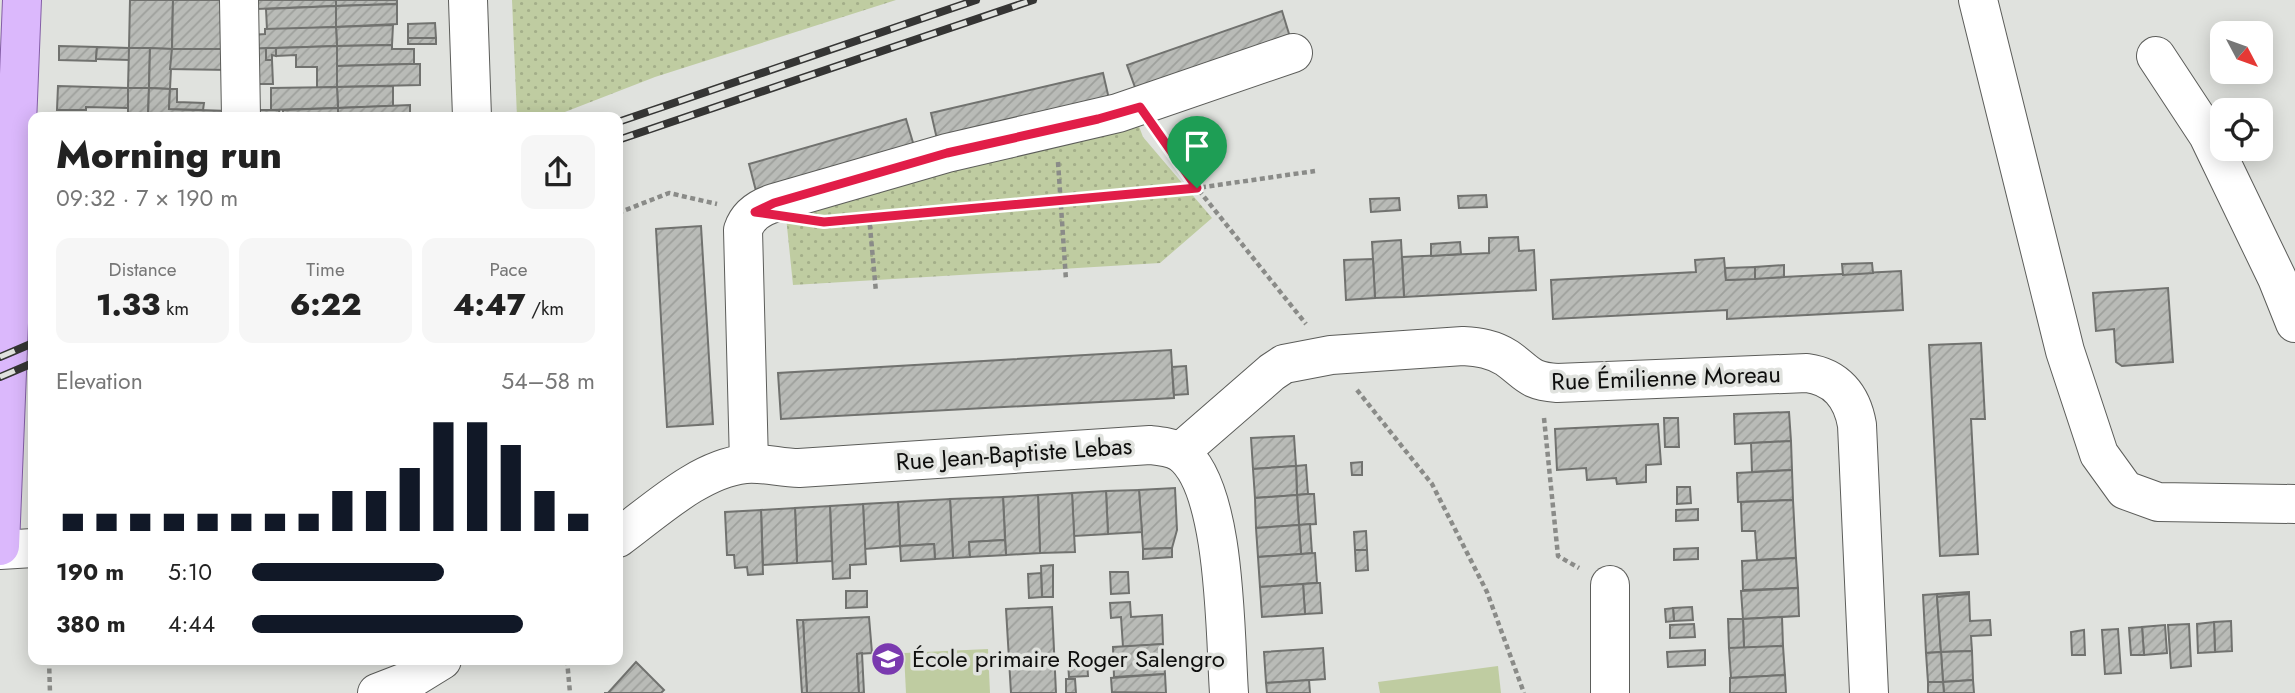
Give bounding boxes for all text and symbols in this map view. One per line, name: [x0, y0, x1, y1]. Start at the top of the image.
north arrow: [2210, 21, 2273, 84]
map controls: [2210, 21, 2273, 161]
button: locate: [2210, 98, 2273, 161]
pin: [1167, 116, 1227, 188]
text: Morning run: [56, 127, 282, 182]
icon: arrive: [1178, 127, 1216, 165]
button: share: [521, 135, 595, 209]
text: 09:32 · 7 × 190 m: [56, 181, 238, 215]
text: Distance: [108, 256, 177, 283]
text: Time: [306, 256, 345, 283]
text: Pace: [490, 256, 527, 283]
text: 1.33: [96, 283, 160, 326]
text: 6:22: [290, 283, 361, 326]
text: 4:47: [453, 283, 525, 326]
text: km: [160, 295, 189, 322]
text: /km: [525, 295, 564, 322]
street label: Rue Émilienne Moreau: [1551, 356, 1781, 399]
text: Elevation: [56, 364, 143, 398]
text: 54–58 m: [501, 364, 595, 398]
street label: Rue Jean-Baptiste Lebas: [895, 428, 1133, 479]
text: 190 m: [56, 555, 124, 589]
text: 5:10: [168, 555, 212, 589]
text: 380 m: [56, 607, 126, 641]
text: 4:44: [168, 607, 215, 641]
school or university icon: École primaire Roger Salengro: [869, 640, 907, 678]
place label: École primaire Roger Salengro: [912, 641, 1225, 676]

